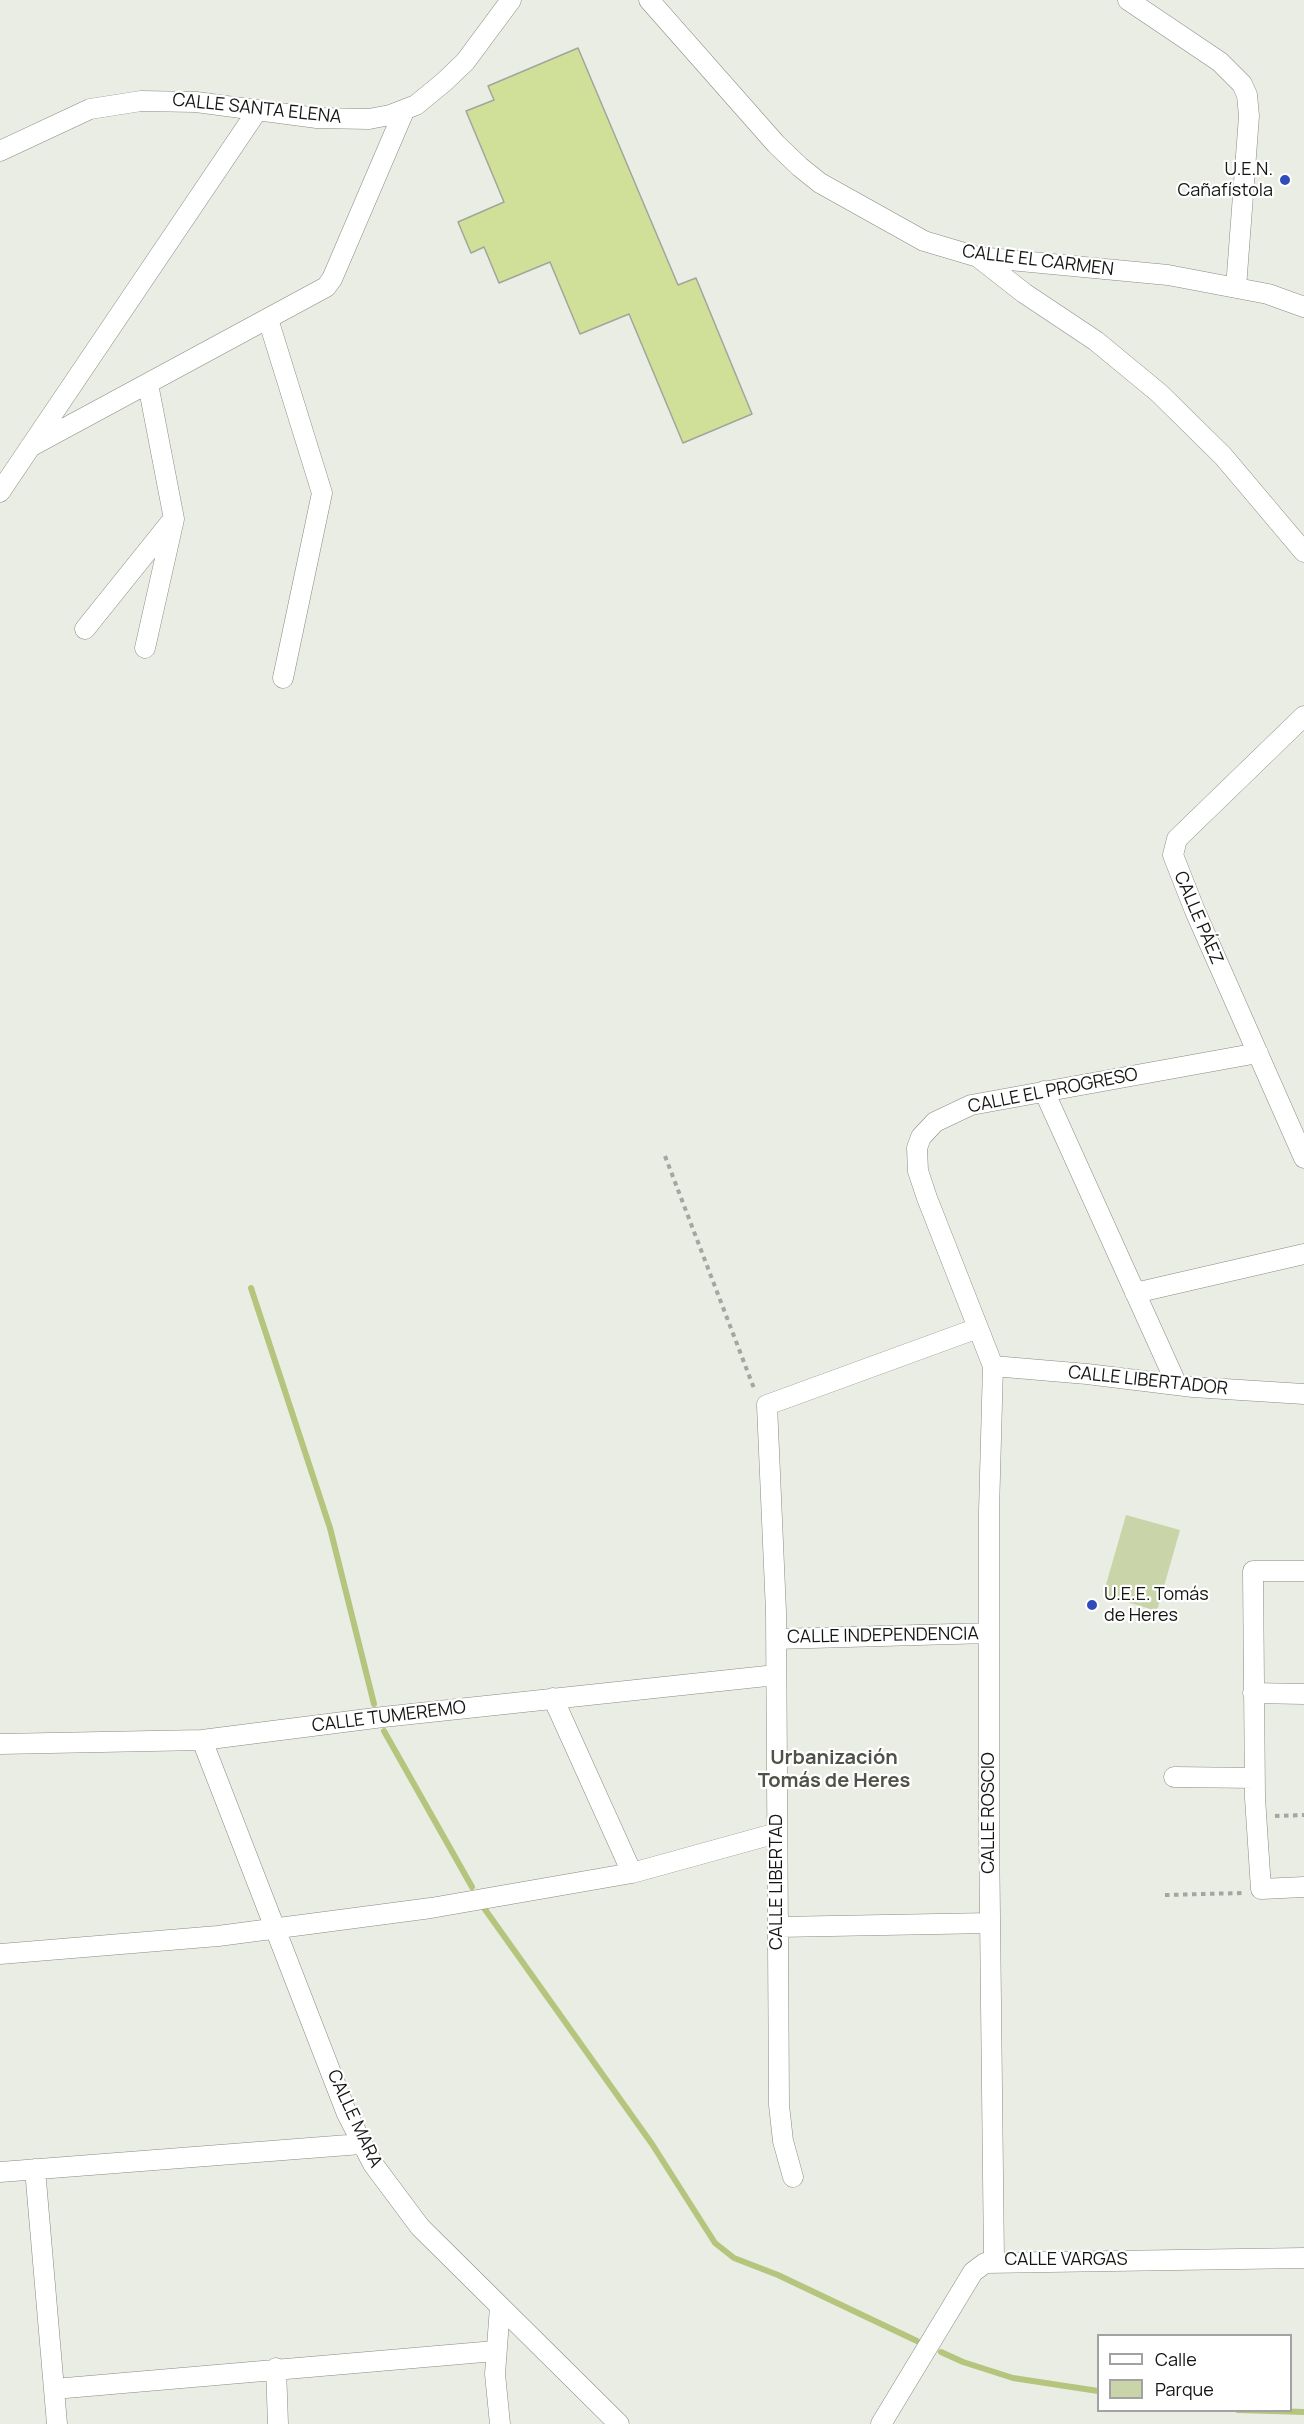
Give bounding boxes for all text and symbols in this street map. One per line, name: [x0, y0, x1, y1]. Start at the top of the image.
street label: CALLE SANTA ELENA: [171, 89, 343, 129]
place label: U.E.N. Cañafístola: [1177, 159, 1273, 201]
marker: U.E.N. Cañafístola: [1278, 173, 1292, 187]
street label: CALLE EL CARMEN: [961, 241, 1115, 281]
street label: CALLE PÁEZ: [1169, 868, 1227, 968]
street label: CALLE EL PROGRESO: [966, 1064, 1140, 1118]
street label: CALLE LIBERTADOR: [1067, 1362, 1229, 1400]
place label: U.E.E. Tomás de Heres: [1104, 1584, 1209, 1626]
marker: U.E.E. Tomás de Heres: [1085, 1598, 1099, 1612]
street label: CALLE INDEPENDENCIA: [787, 1624, 979, 1648]
street label: CALLE TUMEREMO: [311, 1697, 467, 1737]
district label: Urbanización Tomás de Heres: [758, 1746, 910, 1793]
street label: CALLE ROSCIO: [978, 1752, 1000, 1874]
street label: CALLE LIBERTAD: [766, 1814, 788, 1950]
street label: CALLE MARA: [322, 2067, 386, 2171]
street label: CALLE VARGAS: [1005, 2249, 1127, 2271]
legend: [1097, 2334, 1292, 2412]
text: Calle: [1155, 2347, 1197, 2371]
text: Parque: [1155, 2377, 1214, 2401]

